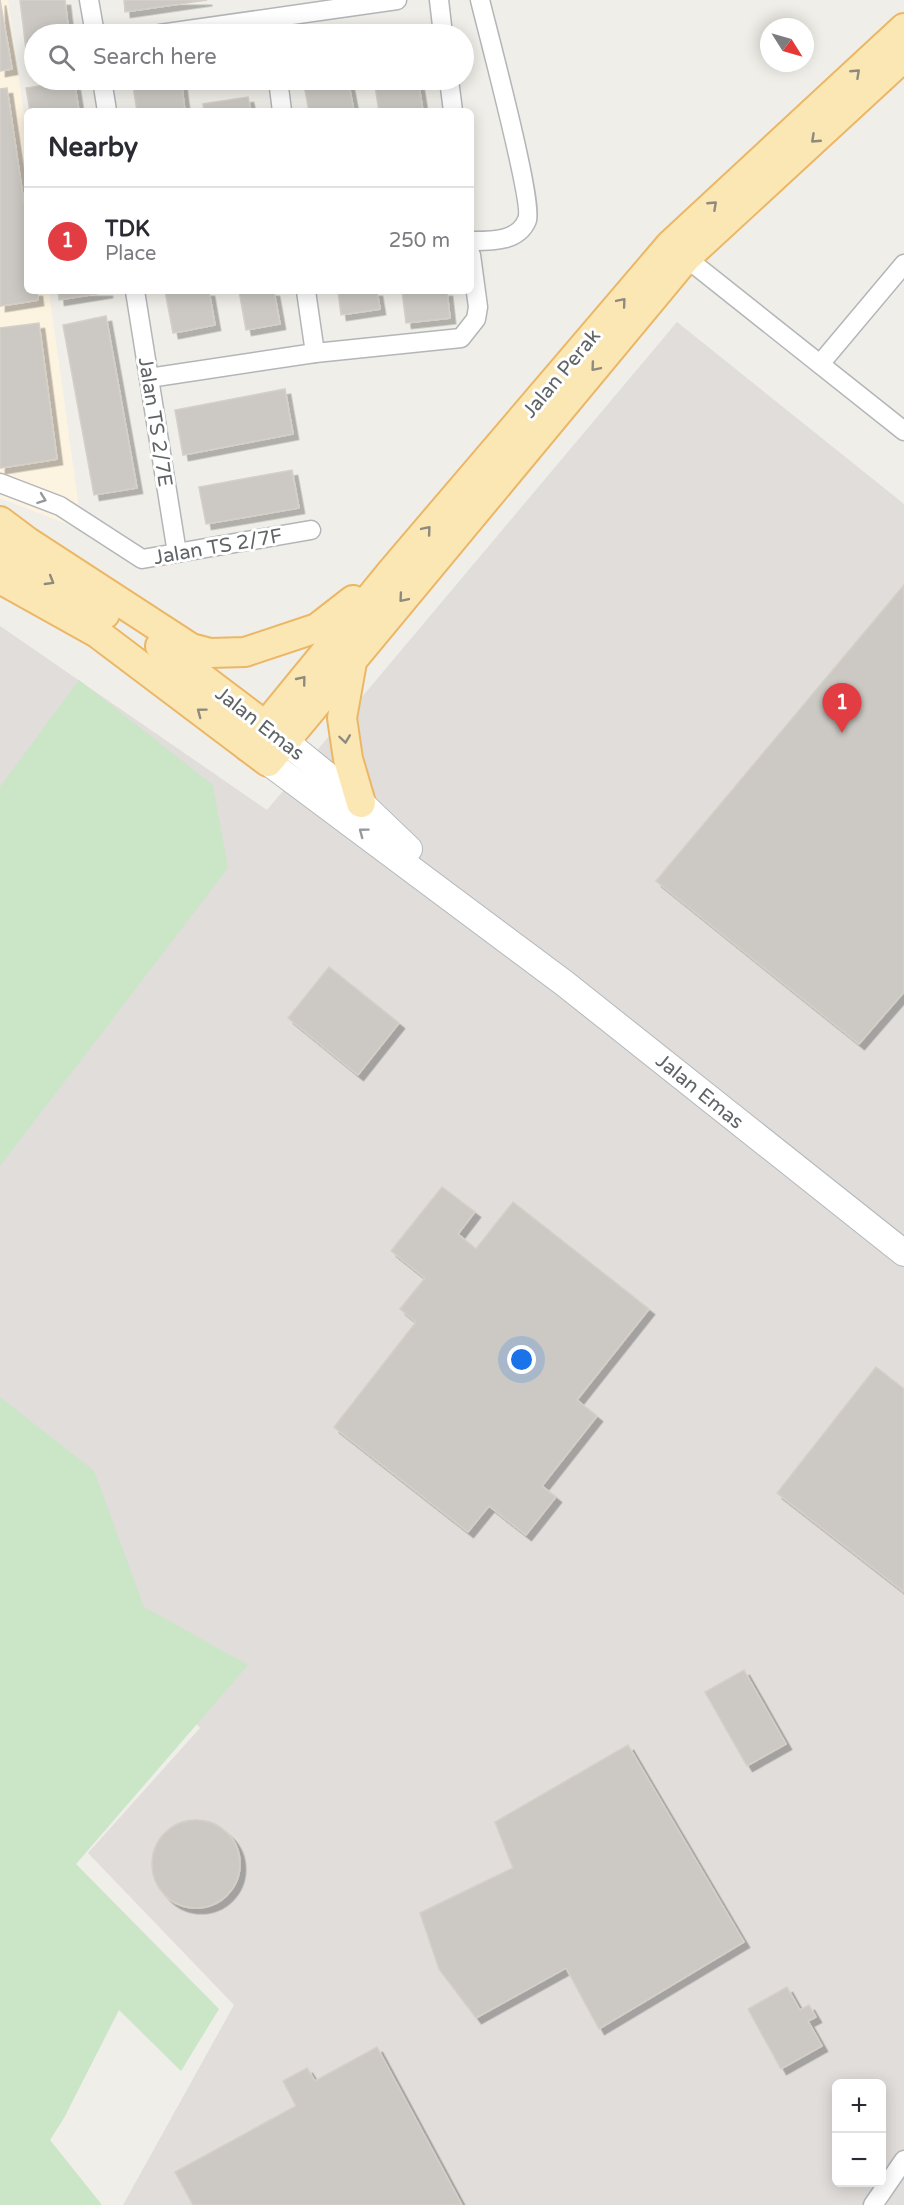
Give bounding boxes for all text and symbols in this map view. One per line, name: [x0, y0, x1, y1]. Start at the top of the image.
north arrow: [760, 18, 814, 72]
search box: [24, 24, 474, 90]
icon: search: [45, 41, 78, 74]
text: Search here: [93, 44, 217, 70]
one-way arrow: [849, 69, 860, 80]
text: Nearby: [48, 132, 138, 163]
one-way arrow: [811, 132, 821, 143]
one-way arrow: [706, 201, 717, 212]
text: TDK: [105, 216, 150, 242]
text: 1: [61, 229, 74, 253]
text: 250 m: [389, 229, 450, 253]
text: Place: [105, 242, 156, 266]
one-way arrow: [615, 298, 626, 309]
street label: Jalan Perak: [518, 324, 606, 423]
street label: Jalan TS 2/7E: [133, 356, 177, 489]
one-way arrow: [591, 360, 602, 371]
one-way arrow: [36, 492, 47, 504]
street label: Jalan TS 2/7F: [152, 524, 284, 570]
one-way arrow: [420, 526, 431, 537]
one-way arrow: [44, 574, 54, 585]
one-way arrow: [400, 591, 411, 602]
one-way arrow: [295, 676, 306, 687]
street label: Jalan Emas: [210, 682, 309, 766]
pin: 1: [822, 684, 862, 733]
one-way arrow: [197, 708, 208, 719]
one-way arrow: [338, 734, 351, 743]
one-way arrow: [359, 828, 370, 839]
street label: Jalan Emas: [651, 1049, 748, 1134]
your location: [507, 1345, 536, 1374]
map controls: [832, 2079, 886, 2187]
button: +: [832, 2079, 886, 2133]
button: −: [832, 2133, 886, 2187]

